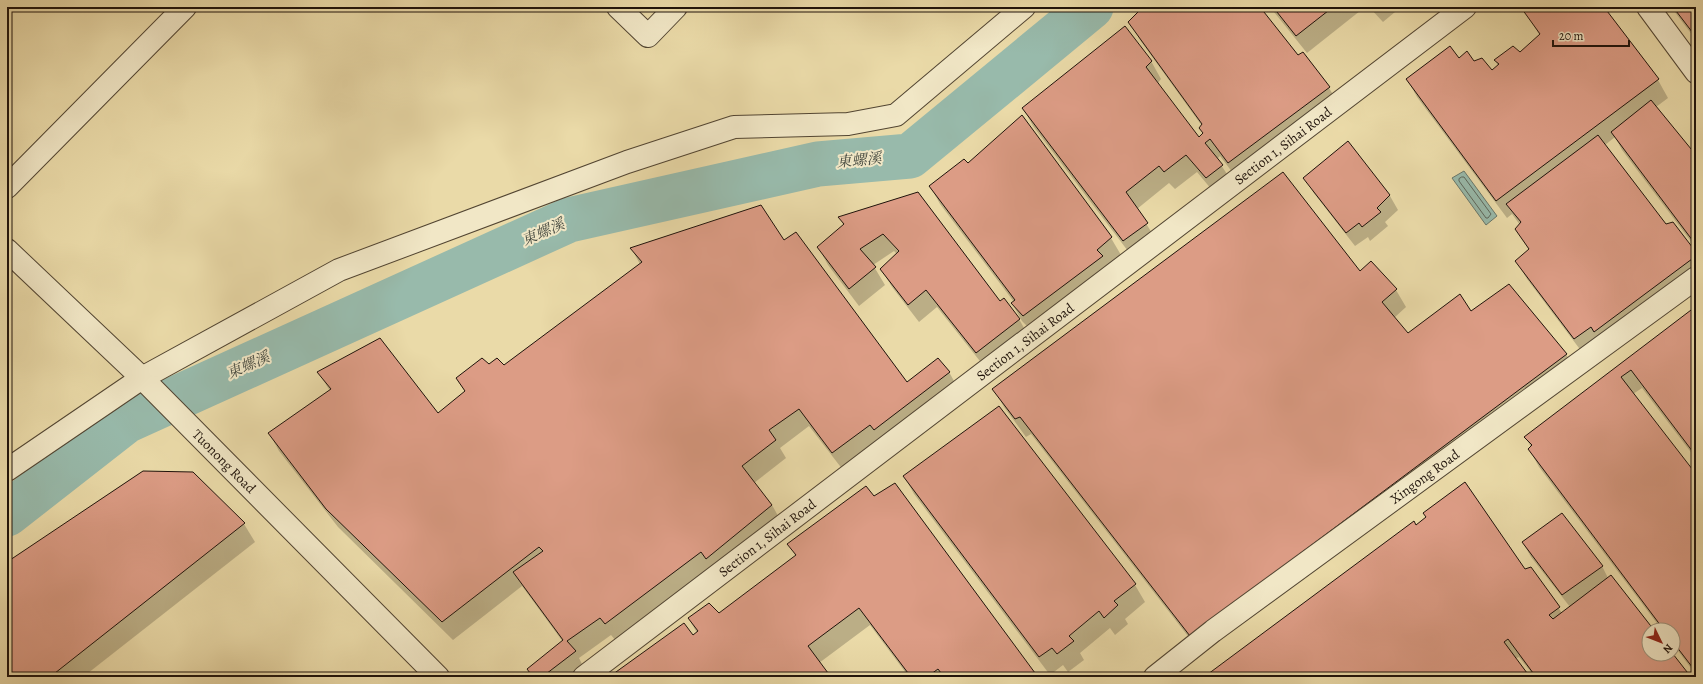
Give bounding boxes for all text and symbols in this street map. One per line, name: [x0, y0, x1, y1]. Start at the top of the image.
scale bar: [1553, 22, 1629, 48]
text: 20 m: [1559, 28, 1583, 44]
street label: Section 1, Sihai Road: [1230, 102, 1336, 189]
water label: 東螺溪: [836, 148, 884, 172]
water label: 東螺溪: [518, 213, 569, 250]
street label: Section 1, Sihai Road: [973, 298, 1078, 385]
water label: 東螺溪: [223, 346, 274, 383]
street label: Tuonong Road: [188, 425, 260, 498]
street label: Xingong Road: [1386, 445, 1464, 509]
street label: Section 1, Sihai Road: [715, 495, 820, 581]
north arrow: [1641, 622, 1681, 662]
text: N: [1660, 640, 1676, 657]

